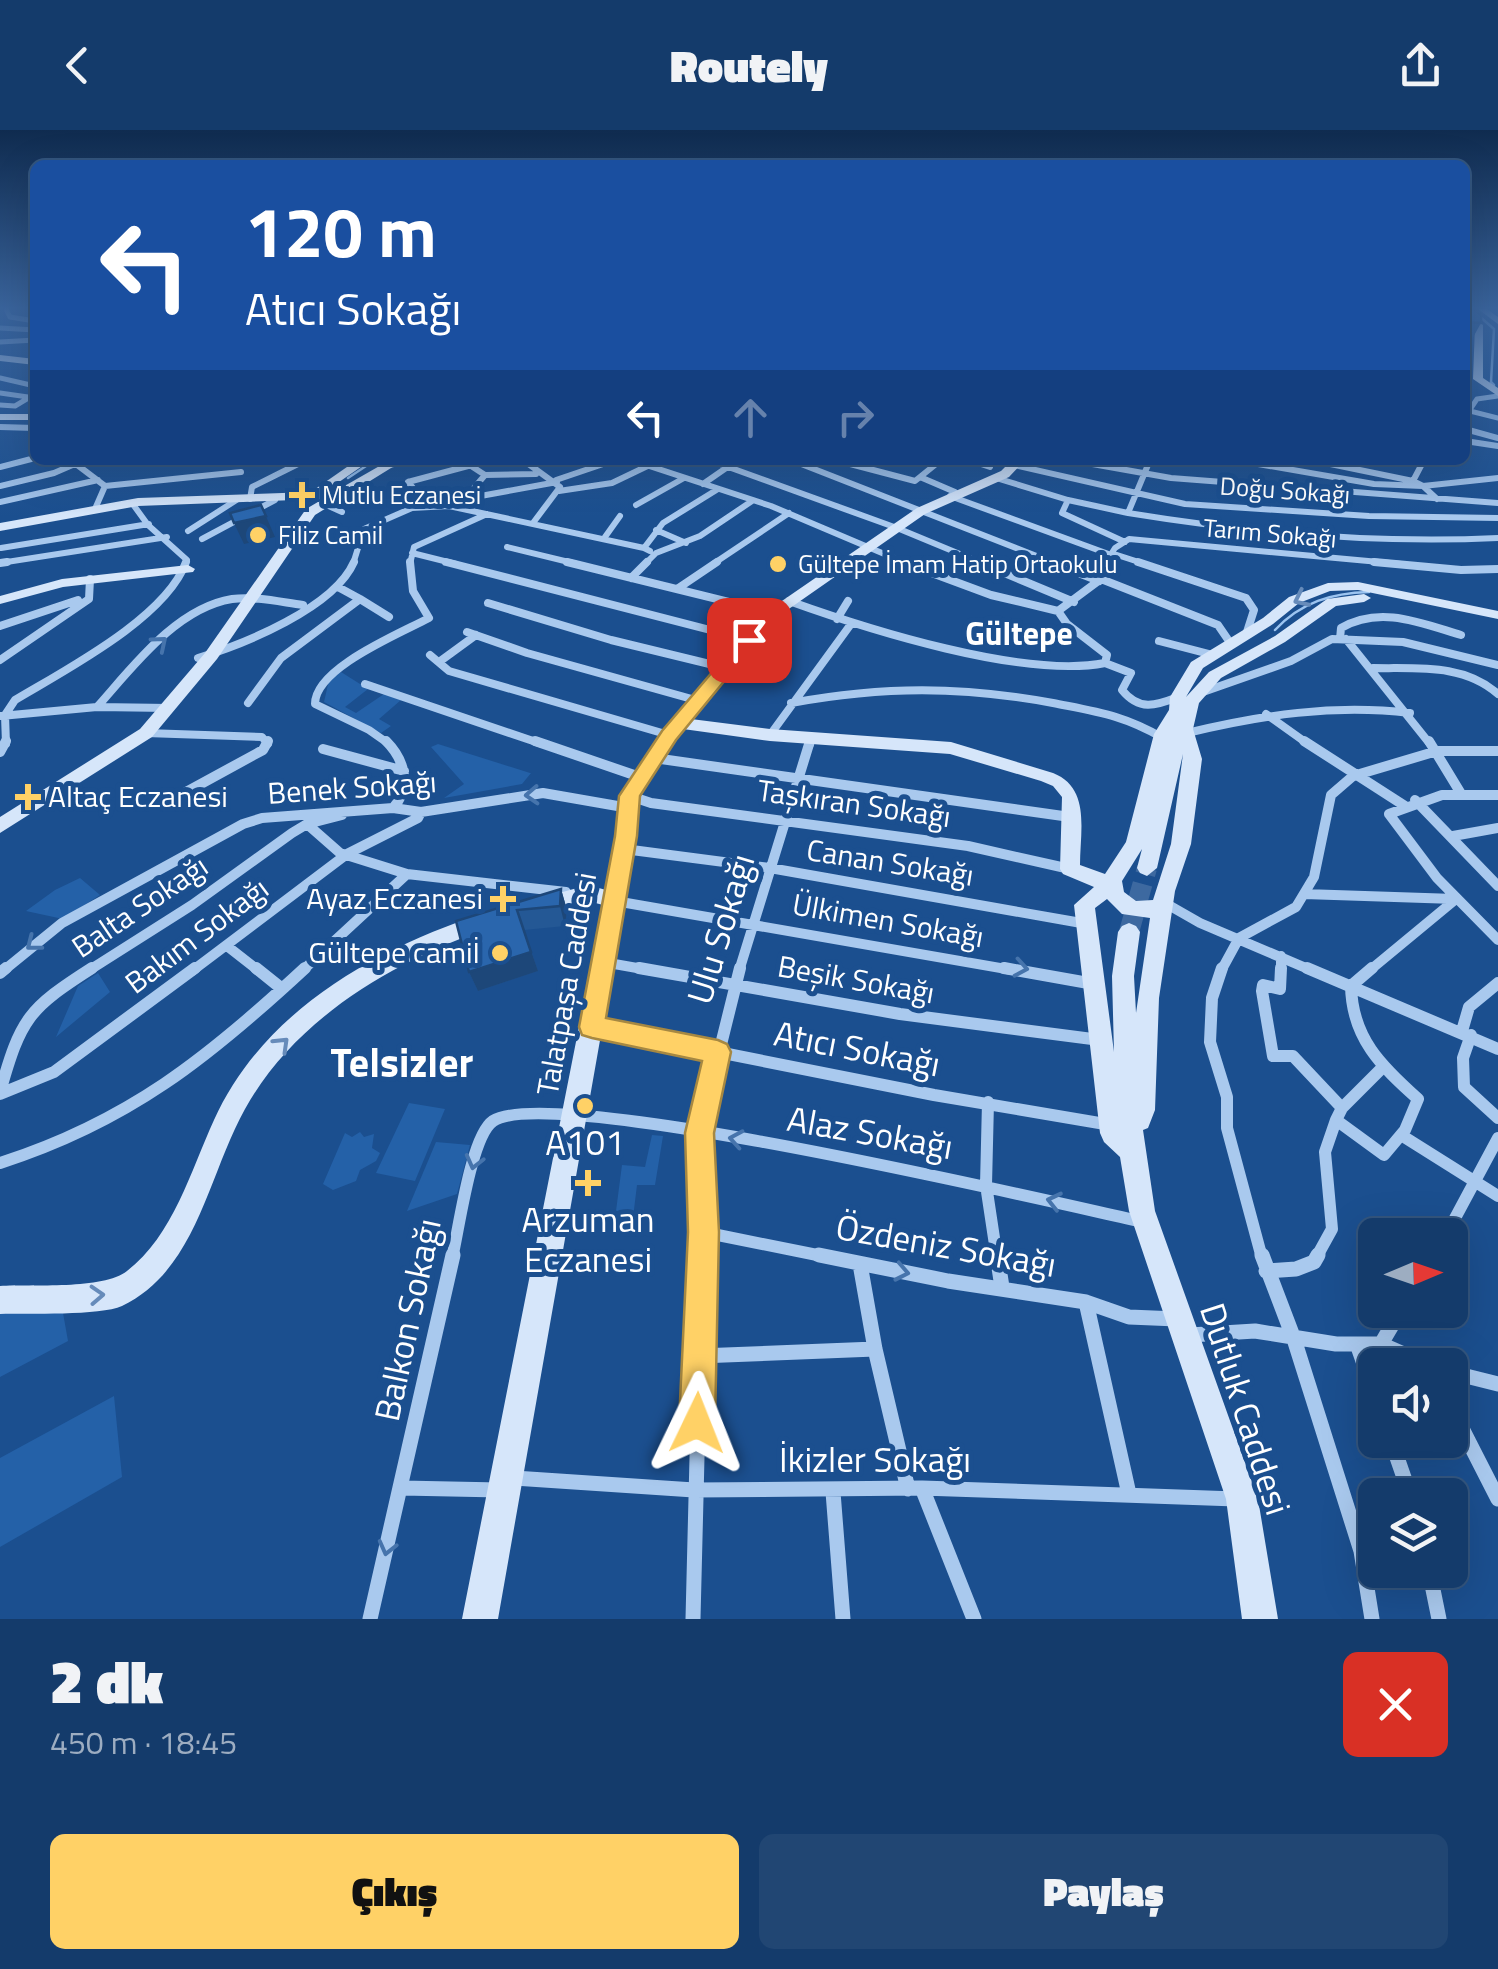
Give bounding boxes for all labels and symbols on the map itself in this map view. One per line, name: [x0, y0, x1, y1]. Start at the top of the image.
street label: Doğu Sokağı: [1219, 466, 1351, 514]
place label: Mutlu Eczanesi: [322, 476, 481, 514]
marker: Mutlu Eczanesi: [291, 484, 313, 506]
street label: Tarım Sokağı: [1202, 508, 1338, 558]
place label: Filiz Camiİ: [278, 516, 383, 554]
marker: Filiz Camiİ: [247, 524, 269, 546]
place label: Gültepe İmam Hatip Ortaokulu: [798, 545, 1117, 583]
marker: Gültepe İmam Hatip Ortaokulu: [767, 553, 789, 575]
one-way arrow: [1294, 587, 1312, 606]
pin: [707, 598, 792, 683]
district label: Gültepe: [965, 609, 1073, 657]
one-way arrow: [149, 637, 167, 655]
street label: Benek Sokağı: [266, 758, 438, 816]
street label: Taşkıran Sokağı: [755, 767, 954, 839]
place label: Altaç Eczanesi: [48, 773, 228, 819]
one-way arrow: [524, 785, 540, 806]
marker: Altaç Eczanesi: [17, 786, 39, 808]
street label: Canan Sokağı: [803, 826, 977, 898]
street label: Balta Sokağı: [62, 843, 217, 969]
street label: Ulu Sokağı: [672, 847, 768, 1010]
street label: Bakım Sokağı: [115, 866, 278, 1005]
street label: Talatpaşa Caddesi: [524, 869, 608, 1099]
place label: Ayaz Eczanesi: [306, 875, 483, 921]
street label: Ülkimen Sokağı: [789, 881, 987, 959]
marker: Ayaz Eczanesi: [492, 888, 514, 910]
place label: Gültepe camiİ: [308, 929, 480, 975]
one-way arrow: [26, 933, 44, 950]
marker: Gültepe camiİ: [489, 942, 511, 964]
street label: Beşik Sokağı: [774, 943, 938, 1015]
one-way arrow: [1012, 957, 1029, 978]
street label: Atıcı Sokağı: [769, 1005, 945, 1091]
district label: Telsizler: [331, 1032, 474, 1093]
one-way arrow: [271, 1038, 289, 1056]
street label: Alaz Sokağı: [783, 1091, 957, 1173]
marker: A101: [574, 1095, 596, 1117]
place label: A101: [545, 1115, 625, 1169]
one-way arrow: [727, 1129, 744, 1150]
one-way arrow: [465, 1153, 486, 1170]
marker: Arzuman Eczanesi: [577, 1172, 599, 1194]
place label: Arzuman Eczanesi: [521, 1192, 655, 1286]
one-way arrow: [1046, 1192, 1063, 1213]
street label: Özdeniz Sokağı: [832, 1199, 1060, 1291]
street label: Balkon Sokağı: [359, 1214, 455, 1426]
north arrow: [1358, 1218, 1468, 1328]
one-way arrow: [893, 1260, 910, 1281]
one-way arrow: [90, 1285, 106, 1306]
street label: Dutluk Caddesi: [1186, 1296, 1306, 1522]
position arrow: [645, 1371, 749, 1475]
street label: İkizler Sokağı: [779, 1432, 971, 1486]
one-way arrow: [378, 1539, 399, 1556]

